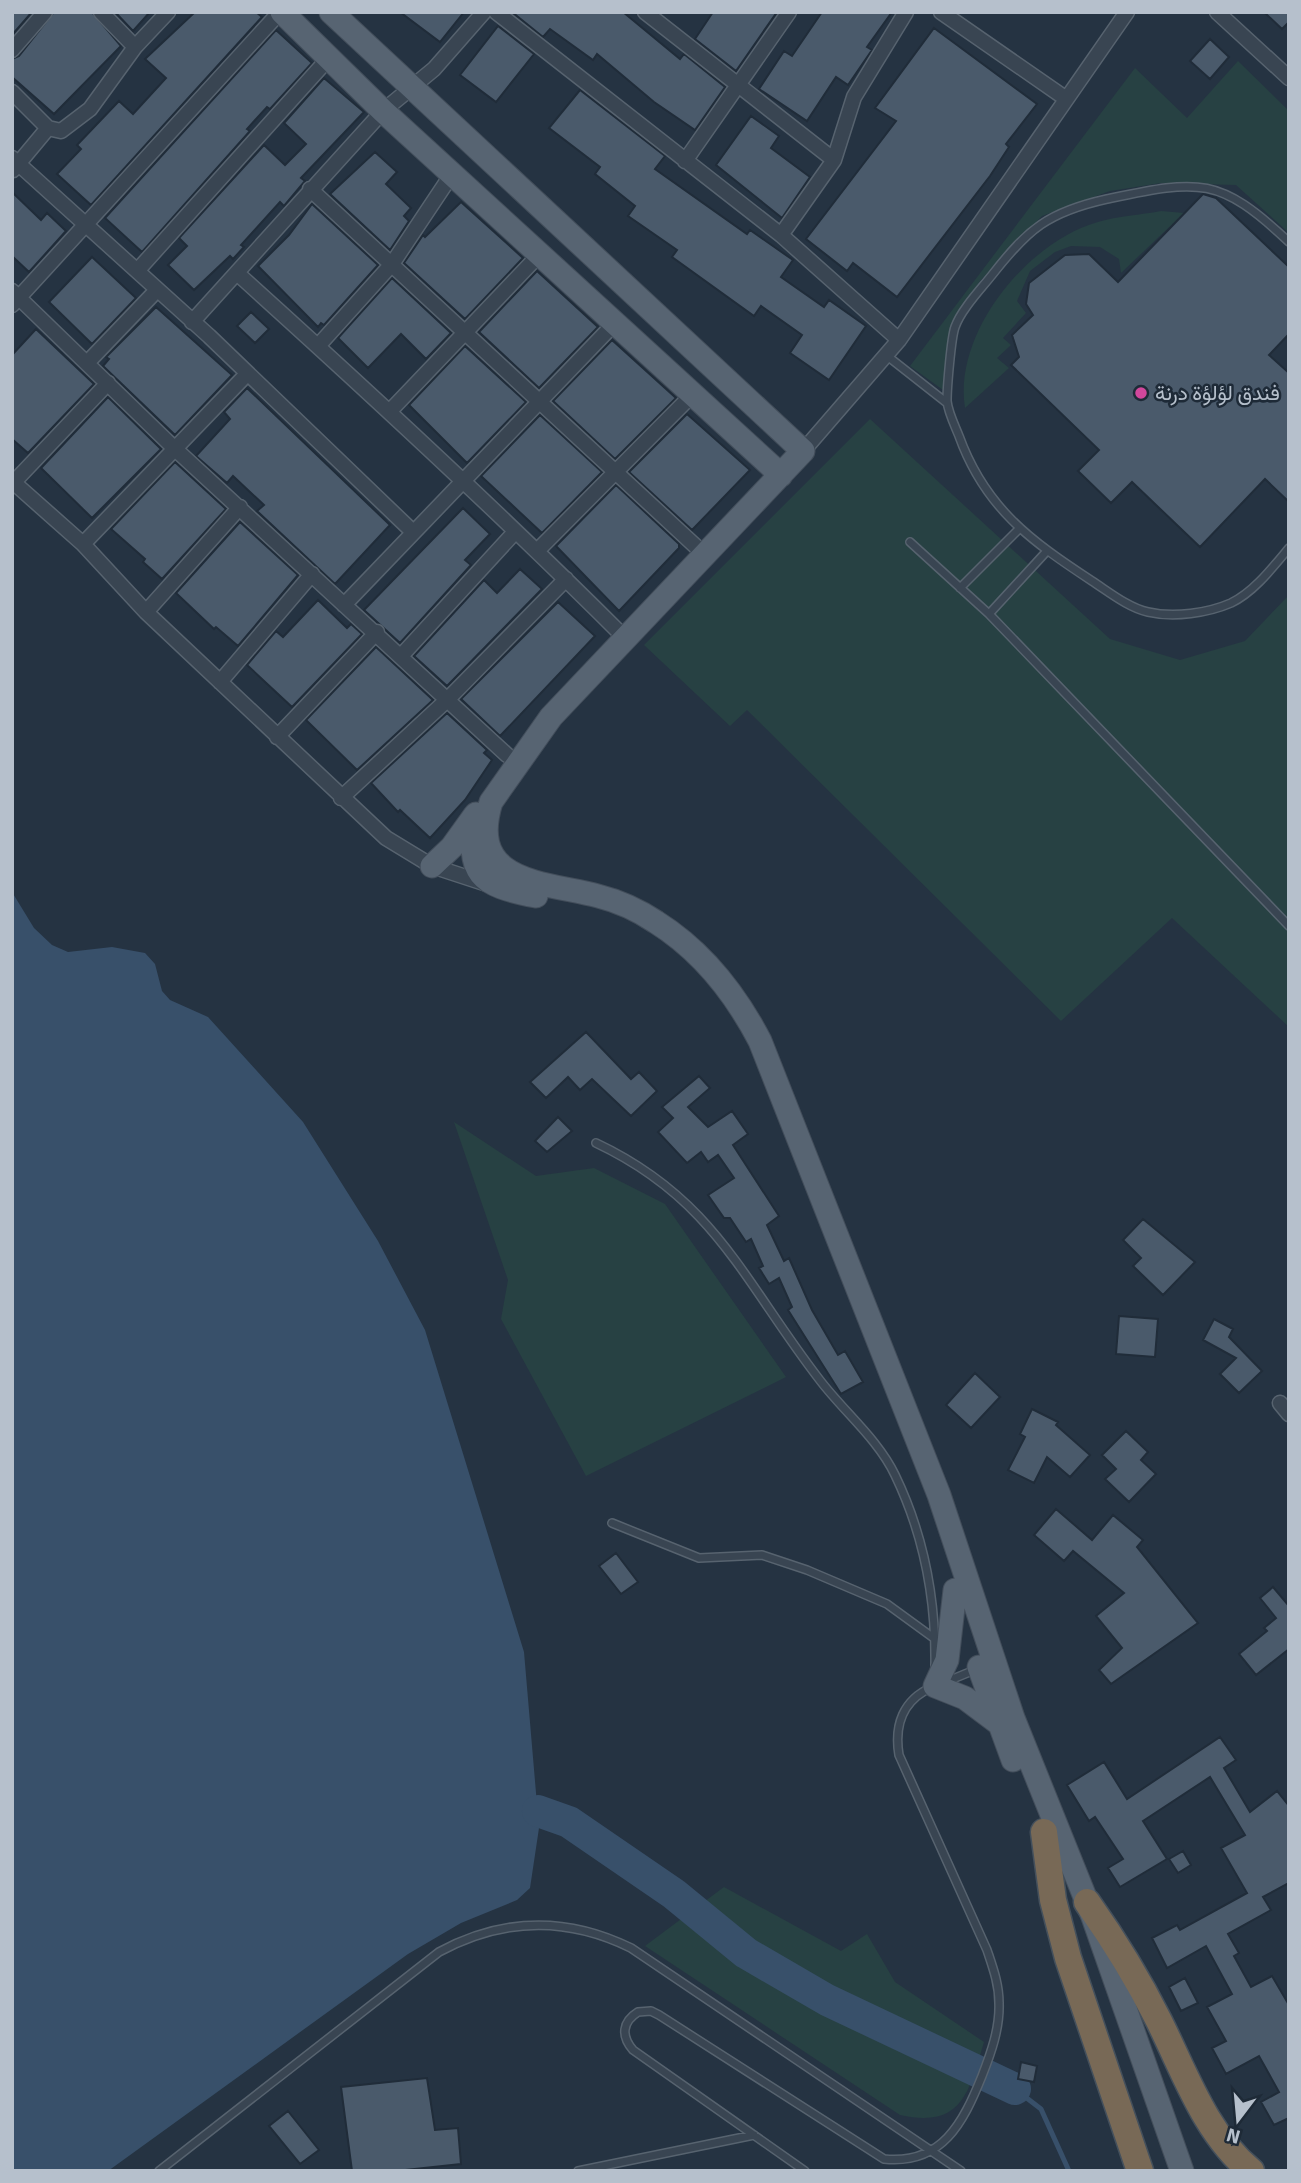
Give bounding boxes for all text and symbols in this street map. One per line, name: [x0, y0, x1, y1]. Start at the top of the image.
place label: فندق لؤلؤة درنة: [1155, 380, 1280, 406]
marker: فندق لؤلؤة درنة: [1133, 385, 1149, 401]
north arrow: [1203, 2085, 1273, 2155]
text: N: [1224, 2122, 1243, 2149]

